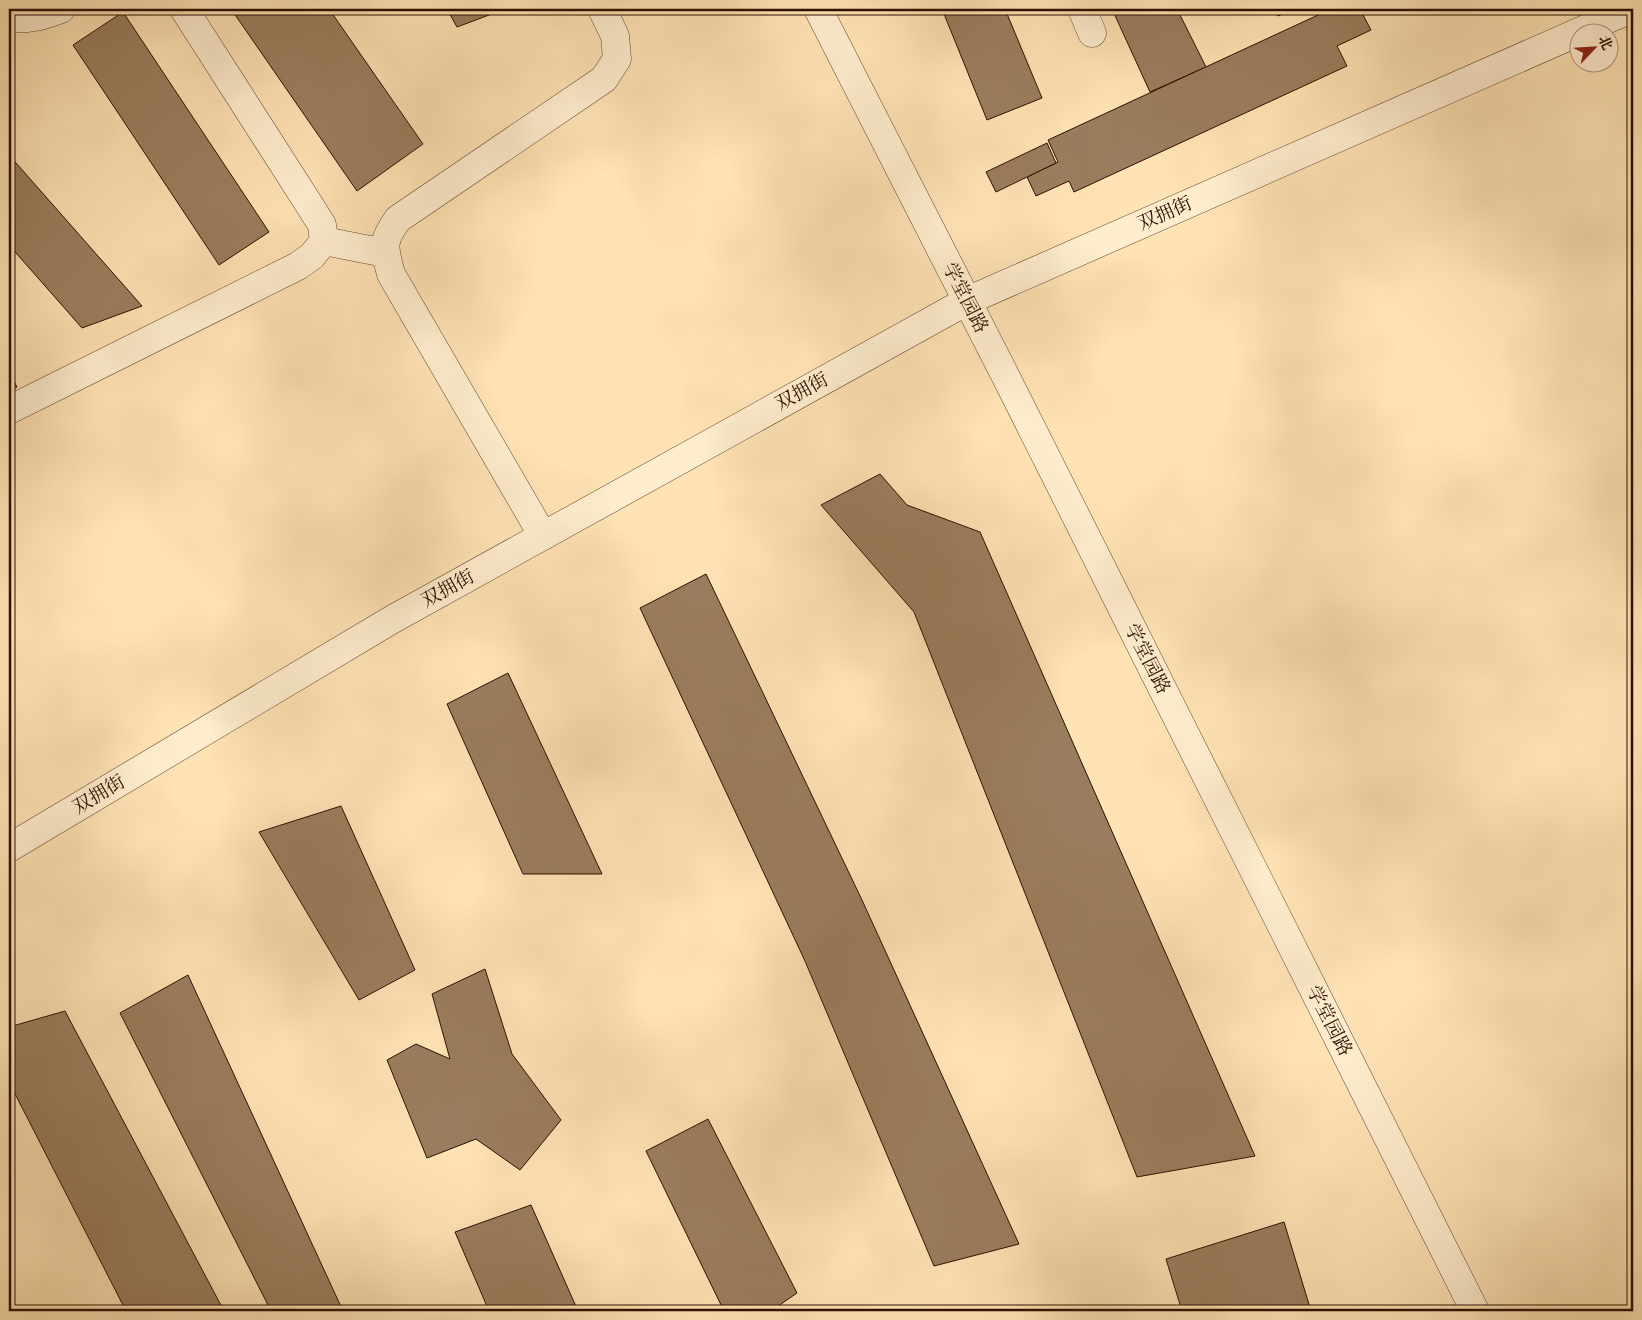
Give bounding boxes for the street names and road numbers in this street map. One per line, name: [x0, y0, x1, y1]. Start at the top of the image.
street label: 双拥街: [1134, 192, 1196, 236]
street label: 学堂园路: [937, 259, 993, 337]
street label: 双拥街: [771, 368, 833, 416]
street label: 双拥街: [417, 565, 479, 613]
street label: 学堂园路: [1119, 620, 1175, 698]
street label: 双拥街: [69, 770, 129, 820]
street label: 学堂园路: [1301, 982, 1357, 1060]

